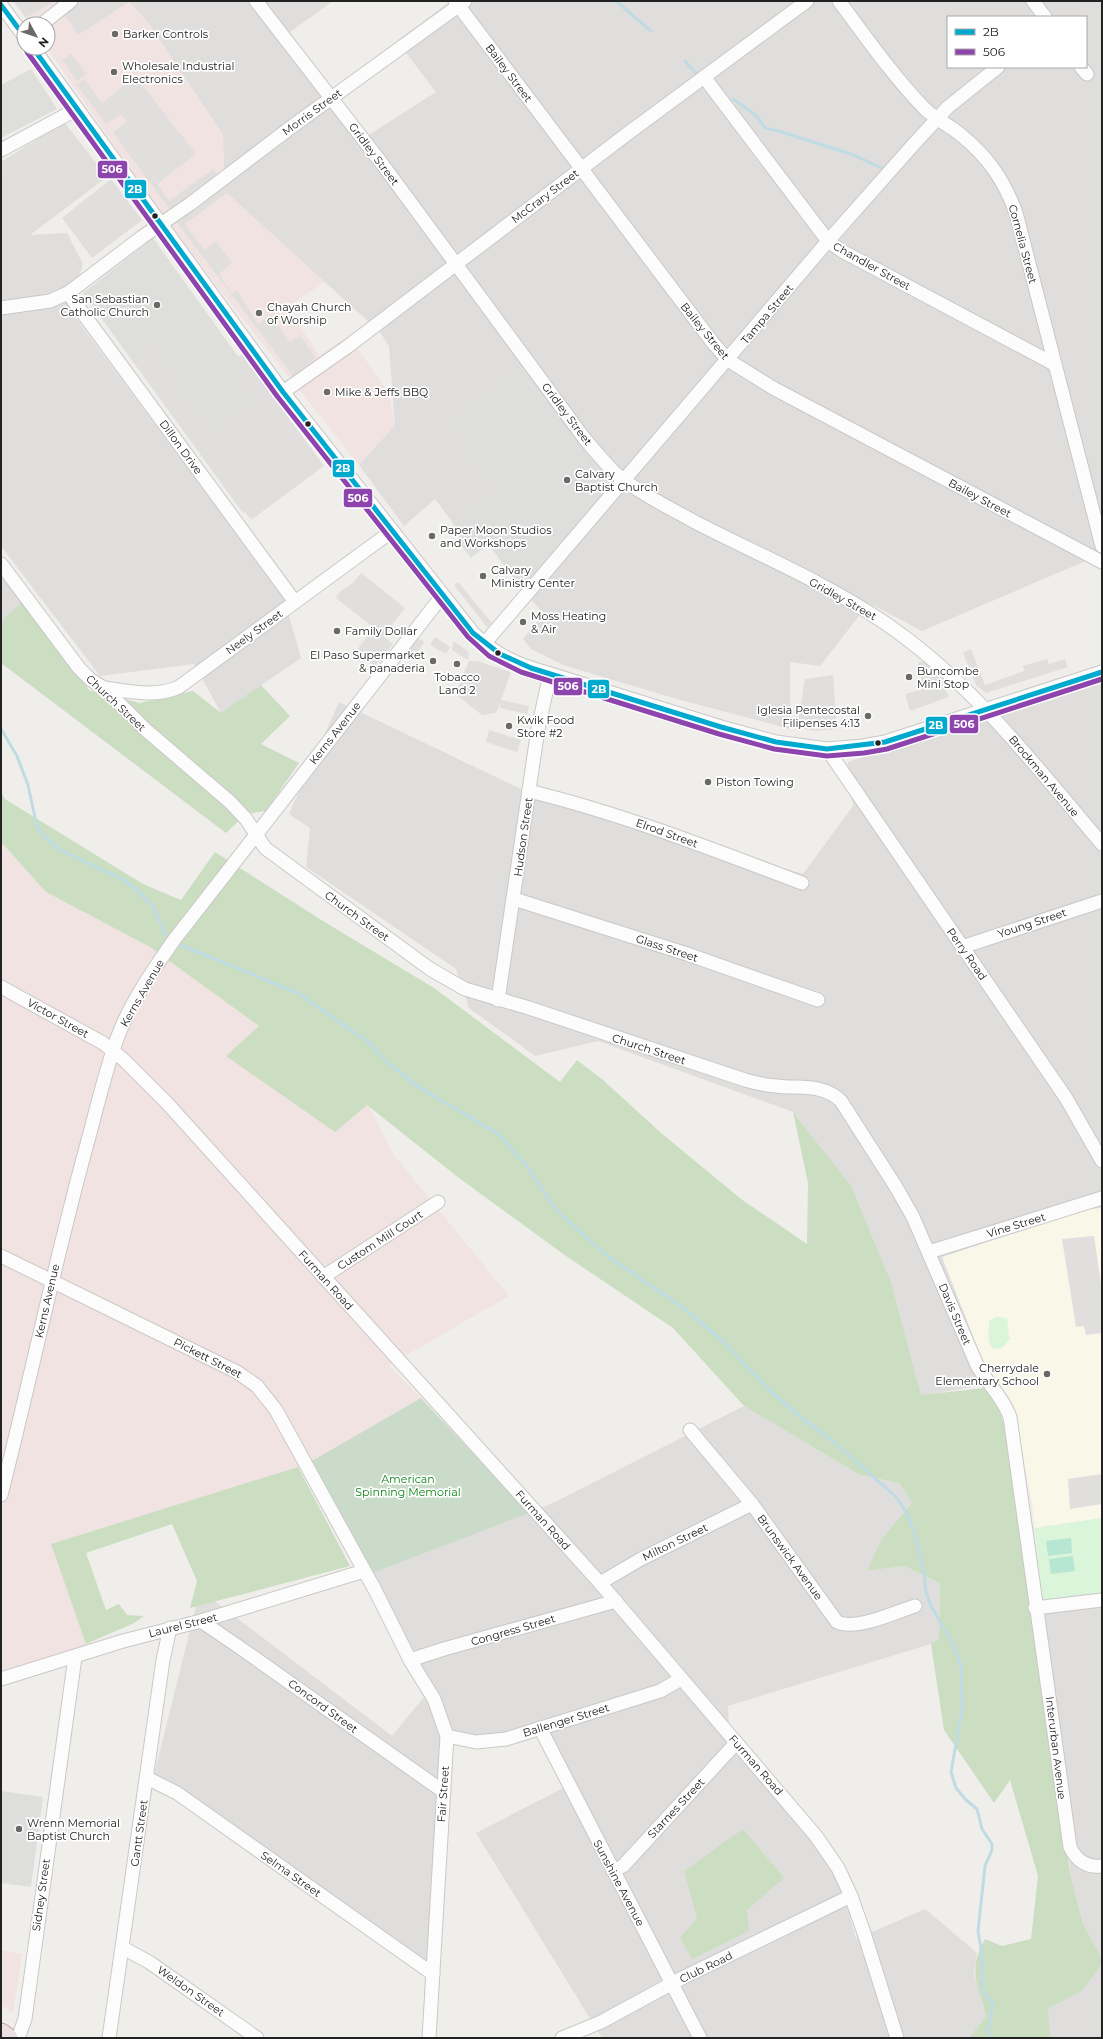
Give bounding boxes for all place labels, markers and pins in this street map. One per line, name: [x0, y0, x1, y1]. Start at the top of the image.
place label: Barker Controls: [123, 27, 209, 41]
marker: Barker Controls: [110, 29, 120, 39]
place label: Wholesale Industrial Electronics: [122, 59, 234, 86]
marker: Wholesale Industrial Electronics: [109, 67, 119, 77]
unlabelled marker: [150, 211, 160, 221]
place label: San Sebastian Catholic Church: [61, 292, 149, 319]
marker: San Sebastian Catholic Church: [152, 300, 162, 310]
place label: Chayah Church of Worship: [267, 300, 352, 327]
marker: Chayah Church of Worship: [254, 308, 264, 318]
place label: Mike & Jeffs BBQ: [335, 385, 429, 399]
marker: Mike & Jeffs BBQ: [322, 387, 332, 397]
unlabelled marker: [303, 419, 313, 429]
place label: Calvary Baptist Church: [575, 467, 658, 494]
marker: Calvary Baptist Church: [562, 475, 572, 485]
place label: Paper Moon Studios and Workshops: [440, 523, 552, 550]
marker: Paper Moon Studios and Workshops: [427, 531, 437, 541]
place label: Calvary Ministry Center: [491, 563, 575, 590]
marker: Calvary Ministry Center: [478, 571, 488, 581]
place label: Moss Heating & Air: [531, 609, 606, 636]
marker: Moss Heating & Air: [518, 617, 528, 627]
place label: Family Dollar: [345, 624, 417, 638]
marker: Family Dollar: [332, 626, 342, 636]
place label: El Paso Supermarket & panaderia: [310, 648, 426, 675]
unlabelled marker: [493, 648, 503, 658]
marker: El Paso Supermarket & panaderia: [428, 656, 438, 666]
marker: Tobacco Land 2: [452, 659, 462, 669]
place label: Buncombe Mini Stop: [917, 664, 979, 691]
place label: Tobacco Land 2: [434, 670, 480, 697]
marker: Buncombe Mini Stop: [904, 672, 914, 682]
place label: Iglesia Pentecostal Filipenses 4:13: [757, 703, 860, 730]
marker: Iglesia Pentecostal Filipenses 4:13: [863, 711, 873, 721]
place label: Kwik Food Store #2: [517, 713, 575, 740]
marker: Kwik Food Store #2: [504, 721, 514, 731]
unlabelled marker: [873, 738, 883, 748]
place label: Piston Towing: [716, 775, 794, 789]
marker: Piston Towing: [703, 777, 713, 787]
place label: Cherrydale Elementary School: [935, 1361, 1039, 1388]
marker: Cherrydale Elementary School: [1042, 1369, 1052, 1379]
place label: Wrenn Memorial Baptist Church: [27, 1816, 120, 1843]
marker: Wrenn Memorial Baptist Church: [14, 1824, 24, 1834]

